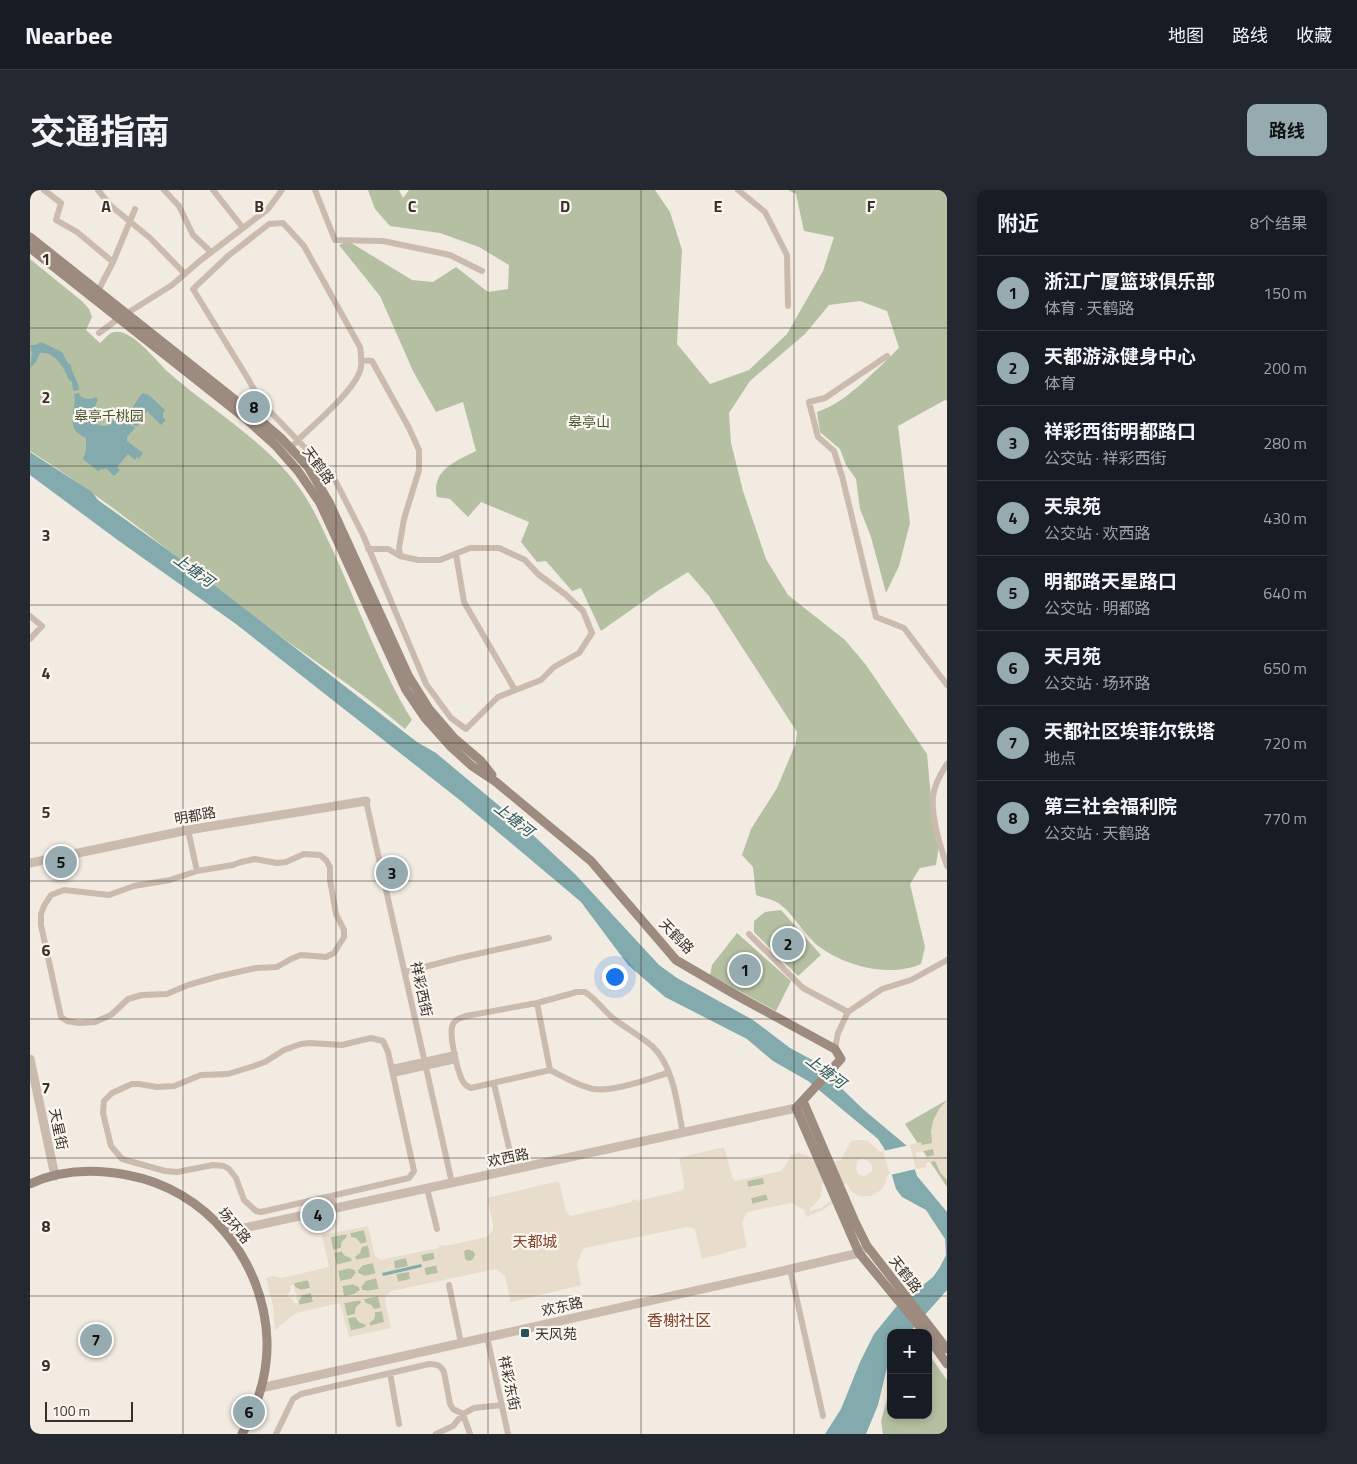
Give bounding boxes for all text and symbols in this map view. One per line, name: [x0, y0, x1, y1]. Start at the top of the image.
text: Nearbee: [25, 17, 112, 53]
text: 地图: [1168, 22, 1204, 49]
text: 路线: [1232, 22, 1268, 49]
text: 收藏: [1296, 22, 1332, 49]
text: 交通指南: [30, 104, 170, 158]
button: 路线: [1247, 104, 1327, 156]
text: A: [101, 194, 111, 218]
text: B: [254, 194, 264, 218]
text: C: [408, 194, 417, 218]
text: D: [560, 194, 570, 218]
text: E: [714, 194, 723, 218]
text: F: [867, 194, 876, 218]
text: 附近: [997, 207, 1039, 239]
text: 8个结果: [1250, 211, 1307, 235]
text: 1: [42, 247, 50, 271]
text: 浙江广厦篮球俱乐部: [1044, 266, 1215, 295]
text: 1: [1009, 281, 1017, 305]
text: 150 m: [1263, 281, 1307, 305]
text: 体育 · 天鹤路: [1044, 296, 1135, 320]
text: 天都游泳健身中心: [1044, 341, 1196, 370]
text: 2: [1009, 356, 1017, 380]
text: 200 m: [1263, 356, 1307, 380]
text: 体育: [1044, 371, 1076, 395]
text: 2: [42, 385, 50, 409]
pin: 8: [238, 388, 270, 426]
park label: 皋亭千桃园: [74, 405, 144, 426]
park label: 皋亭山: [568, 411, 610, 432]
text: 祥彩西街明都路口: [1044, 416, 1196, 445]
text: 3: [1009, 431, 1017, 455]
text: 280 m: [1263, 431, 1307, 455]
street label: 天鹤路: [298, 442, 340, 488]
text: 公交站 · 祥彩西街: [1044, 446, 1167, 470]
text: 天泉苑: [1044, 491, 1101, 520]
text: 4: [1009, 506, 1017, 530]
text: 430 m: [1263, 506, 1307, 530]
text: 公交站 · 欢西路: [1044, 521, 1151, 545]
text: 3: [42, 523, 50, 547]
water label: 上塘河: [169, 547, 221, 594]
text: 明都路天星路口: [1044, 566, 1177, 595]
text: 5: [1009, 581, 1017, 605]
text: 640 m: [1263, 581, 1307, 605]
text: 公交站 · 明都路: [1044, 596, 1151, 620]
text: 天月苑: [1044, 641, 1101, 670]
text: 6: [1009, 656, 1017, 680]
text: 650 m: [1263, 656, 1307, 680]
text: 4: [42, 661, 51, 685]
text: 公交站 · 场环路: [1044, 671, 1151, 695]
text: 天都社区埃菲尔铁塔: [1044, 716, 1215, 745]
text: 7: [1009, 731, 1017, 755]
text: 720 m: [1263, 731, 1307, 755]
text: 地点: [1044, 746, 1076, 770]
text: 第三社会福利院: [1044, 791, 1177, 820]
water label: 上塘河: [489, 796, 541, 844]
text: 5: [42, 800, 51, 824]
street label: 明都路: [172, 801, 218, 829]
text: 8: [1009, 806, 1017, 830]
text: 770 m: [1263, 806, 1307, 830]
text: 公交站 · 天鹤路: [1044, 821, 1151, 845]
pin: 5: [45, 843, 77, 881]
pin: 3: [376, 854, 408, 892]
street label: 天鹤路: [655, 914, 699, 958]
pin: 2: [772, 925, 804, 963]
text: 6: [42, 938, 51, 962]
pin: 1: [729, 951, 761, 989]
street label: 祥彩西街: [406, 959, 438, 1019]
your location: [602, 964, 628, 990]
water label: 上塘河: [801, 1048, 853, 1096]
text: 7: [42, 1076, 50, 1100]
street label: 天星街: [44, 1106, 74, 1152]
street label: 欢西路: [485, 1142, 531, 1172]
pin: 4: [302, 1196, 334, 1234]
street label: 场环路: [213, 1202, 257, 1248]
text: 8: [42, 1214, 51, 1238]
district label: 天都城: [512, 1230, 558, 1253]
street label: 天鹤路: [885, 1251, 927, 1297]
street label: 欢东路: [539, 1291, 585, 1321]
district label: 香榭社区: [647, 1308, 711, 1332]
pin: 7: [80, 1321, 112, 1359]
place label: 天风苑: [535, 1323, 577, 1344]
marker: 天风苑: [519, 1327, 531, 1339]
map controls: [887, 1329, 932, 1419]
button: +: [887, 1329, 932, 1374]
text: 9: [42, 1353, 51, 1377]
street label: 祥彩东街: [494, 1353, 526, 1413]
button: −: [887, 1374, 932, 1419]
pin: 6: [233, 1393, 265, 1431]
scale bar: [45, 1399, 132, 1422]
text: 100 m: [52, 1400, 90, 1421]

